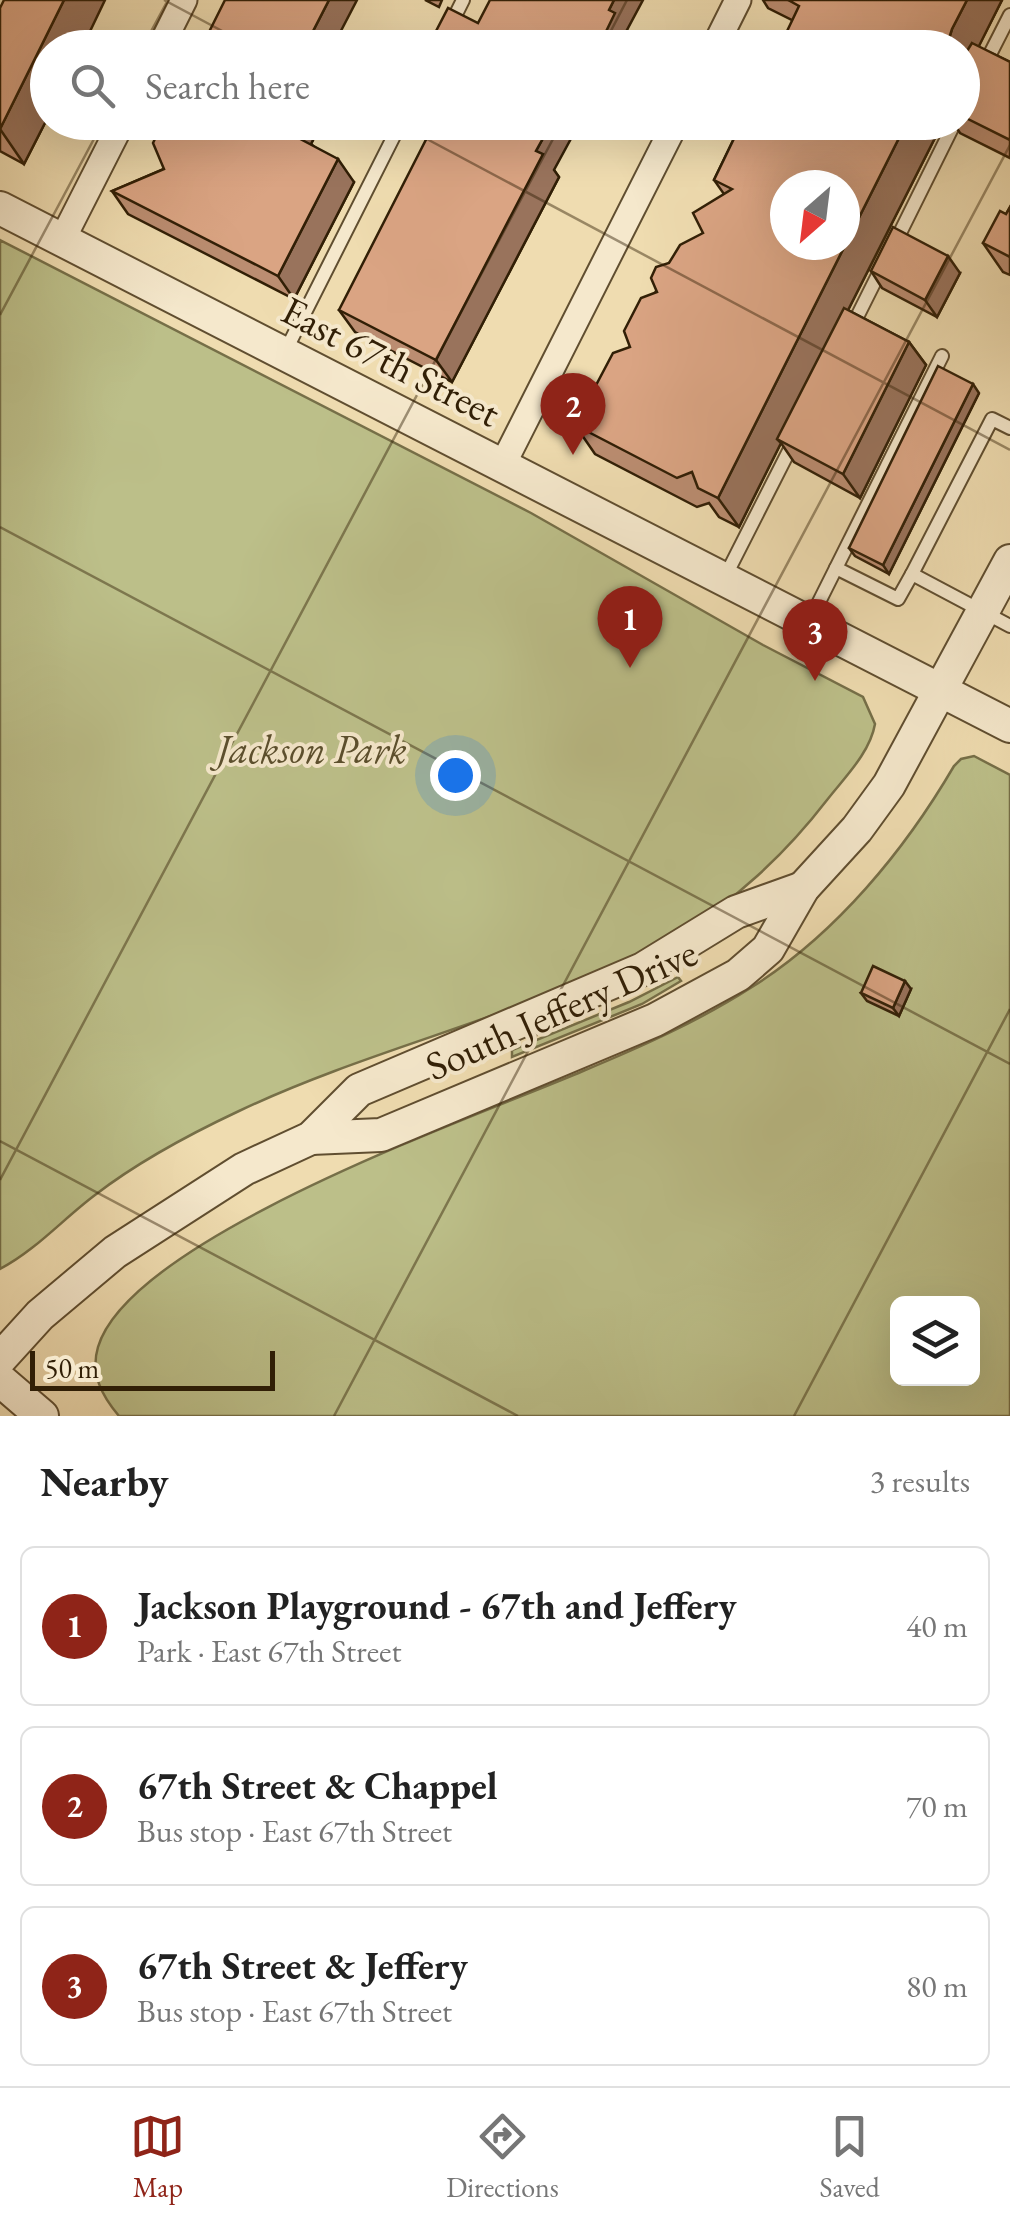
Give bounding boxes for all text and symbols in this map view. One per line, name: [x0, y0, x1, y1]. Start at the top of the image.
search box: [30, 30, 980, 140]
icon: search: [65, 58, 120, 113]
text: Search here: [145, 61, 310, 110]
north arrow: [770, 170, 860, 260]
street label: East 67th Street: [273, 284, 509, 438]
pin: 2: [540, 372, 606, 455]
pin: 1: [598, 586, 662, 668]
pin: 3: [782, 598, 848, 681]
park label: Jackson Park: [209, 723, 407, 775]
your location: [430, 750, 481, 801]
street label: South Jeffery Drive: [417, 926, 705, 1092]
map controls: [890, 1296, 980, 1386]
button: layers: [890, 1296, 980, 1386]
scale bar: [30, 1346, 275, 1390]
text: 50 m: [45, 1350, 99, 1386]
text: Nearby: [40, 1454, 169, 1509]
text: 3 results: [870, 1460, 970, 1502]
text: Jackson Playground - 67th and Jeffery: [137, 1581, 737, 1630]
text: 1: [66, 1605, 83, 1647]
text: 40 m: [906, 1605, 968, 1647]
text: Park · East 67th Street: [137, 1630, 401, 1672]
text: 67th Street & Chappel: [137, 1761, 498, 1810]
text: 2: [66, 1785, 83, 1827]
text: 70 m: [906, 1785, 968, 1827]
text: Bus stop · East 67th Street: [137, 1810, 452, 1852]
text: 67th Street & Jeffery: [137, 1941, 468, 1990]
text: 3: [66, 1965, 83, 2007]
text: 80 m: [906, 1965, 968, 2007]
text: Bus stop · East 67th Street: [137, 1990, 452, 2032]
tab: Map: [130, 2109, 185, 2205]
tab: Directions: [446, 2109, 559, 2205]
tab: Saved: [820, 2109, 880, 2205]

